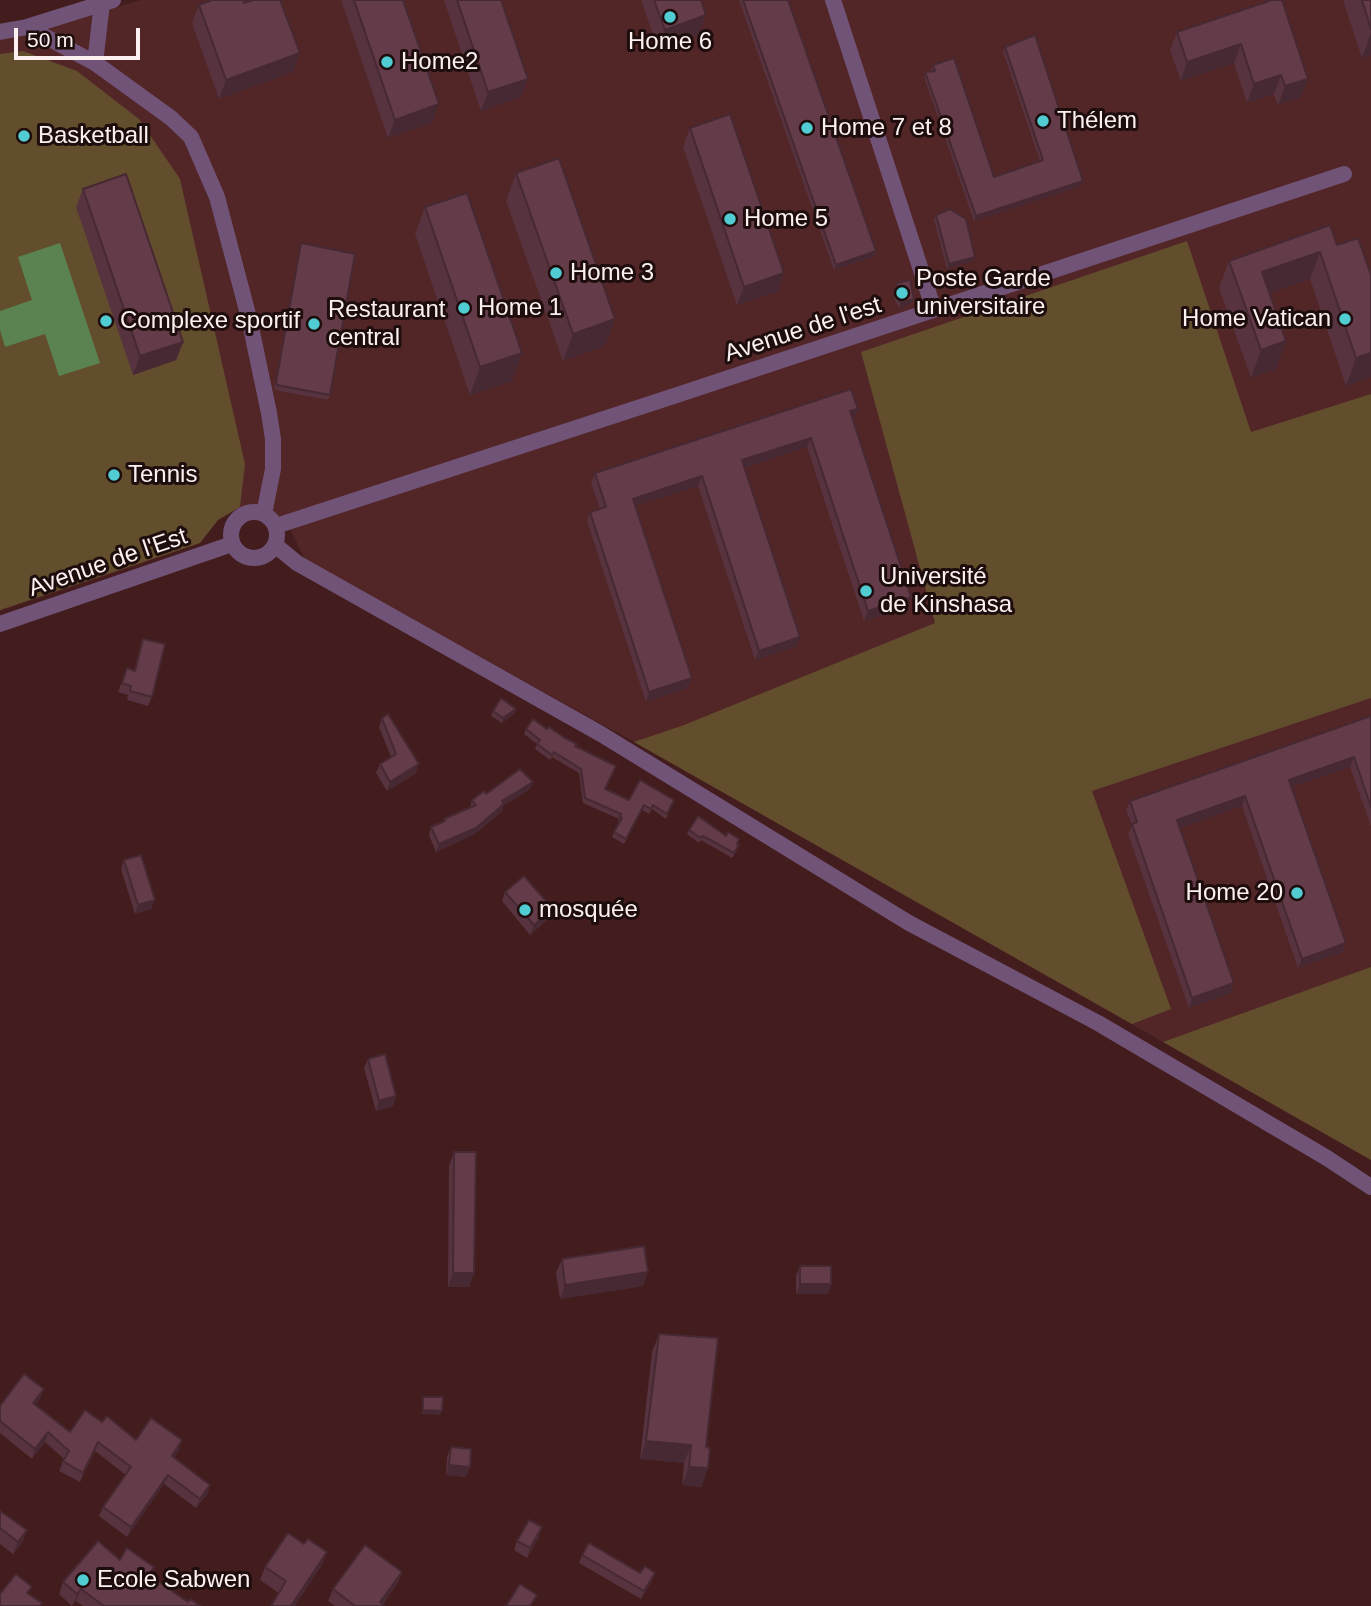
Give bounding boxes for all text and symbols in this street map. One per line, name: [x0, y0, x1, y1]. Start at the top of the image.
marker: Home 6: [662, 9, 678, 25]
scale bar: [18, 14, 144, 58]
text: 50 m: [27, 28, 74, 51]
place label: Home 6: [628, 28, 712, 56]
place label: Home2: [401, 48, 478, 76]
marker: Home2: [379, 54, 395, 70]
place label: Thélem: [1057, 107, 1137, 135]
marker: Thélem: [1035, 113, 1051, 129]
place label: Home 7 et 8: [821, 114, 952, 142]
marker: Home 7 et 8: [799, 120, 815, 136]
place label: Basketball: [38, 122, 149, 150]
marker: Basketball: [16, 128, 32, 144]
place label: Home 5: [744, 205, 828, 233]
marker: Home 5: [722, 211, 738, 227]
place label: Home 3: [570, 259, 654, 287]
marker: Home 3: [548, 265, 564, 281]
place label: Poste Garde universitaire: [916, 265, 1051, 321]
marker: Poste Garde universitaire: [894, 285, 910, 301]
street label: Avenue de l'est: [721, 291, 885, 369]
place label: Home 1: [478, 294, 562, 322]
place label: Restaurant central: [328, 296, 445, 352]
marker: Home 1: [456, 300, 472, 316]
place label: Home Vatican: [1182, 305, 1331, 333]
place label: Complexe sportif: [120, 307, 300, 335]
marker: Home Vatican: [1337, 311, 1353, 327]
marker: Complexe sportif: [98, 313, 114, 329]
marker: Restaurant central: [306, 316, 322, 332]
place label: Tennis: [128, 461, 197, 489]
marker: Tennis: [106, 467, 122, 483]
street label: Avenue de l'Est: [25, 522, 191, 604]
place label: Université de Kinshasa: [880, 563, 1012, 619]
marker: Université de Kinshasa: [858, 583, 874, 599]
place label: Home 20: [1186, 879, 1283, 907]
marker: Home 20: [1289, 885, 1305, 901]
place label: mosquée: [539, 896, 638, 924]
marker: mosquée: [517, 902, 533, 918]
place label: Ecole Sabwen: [97, 1566, 250, 1594]
marker: Ecole Sabwen: [75, 1572, 91, 1588]

